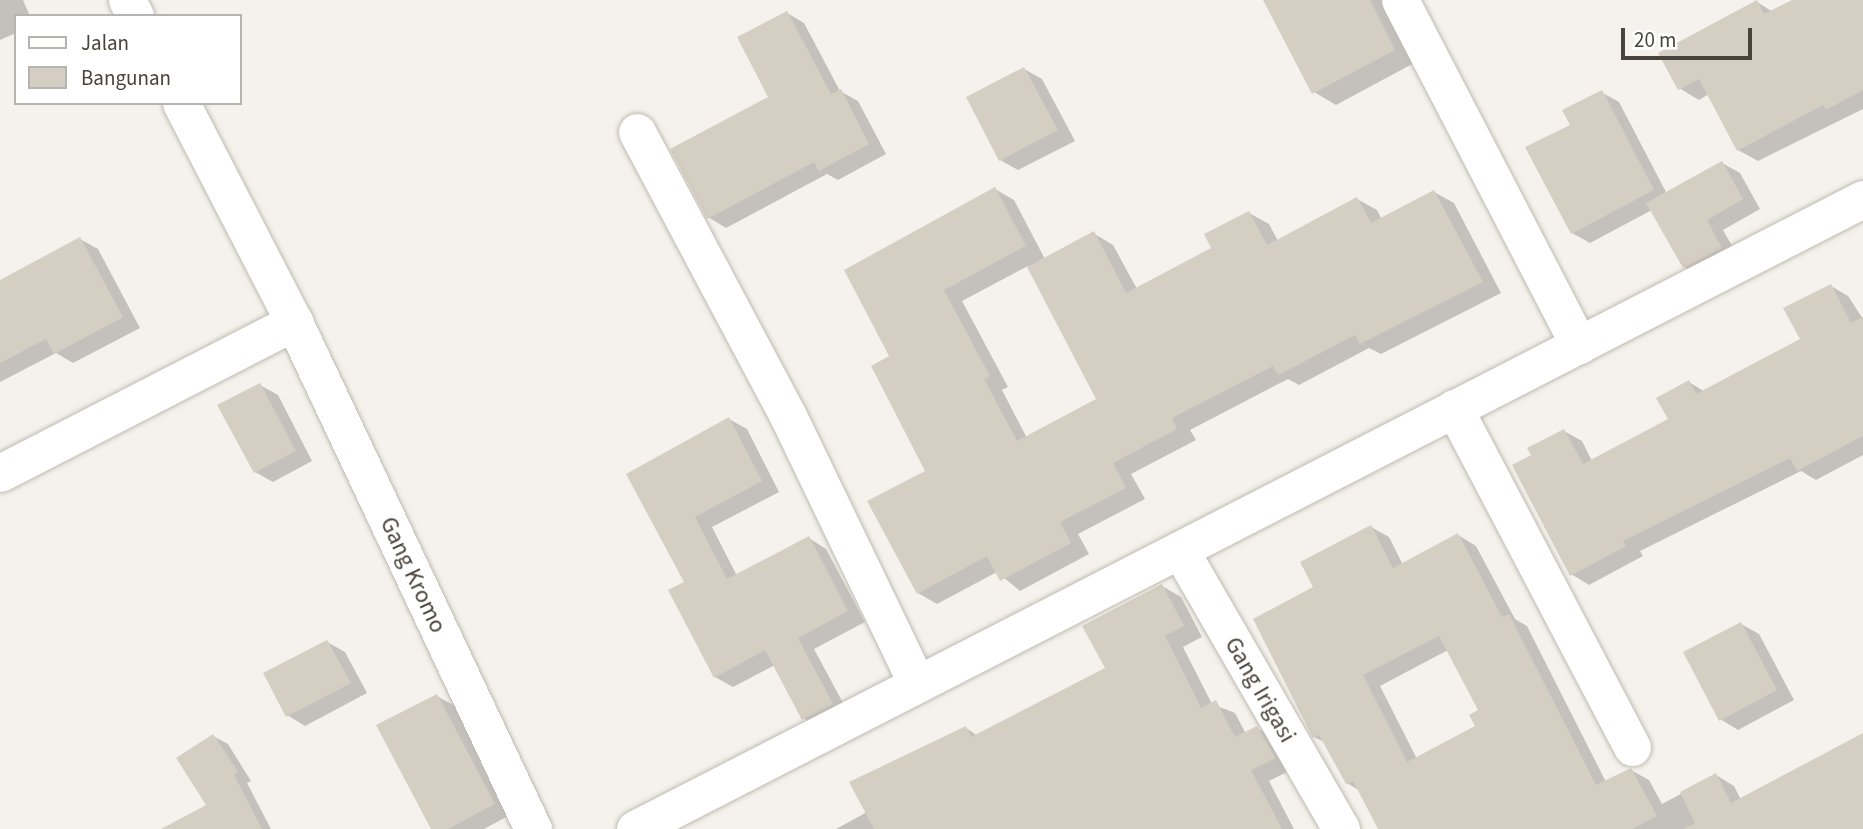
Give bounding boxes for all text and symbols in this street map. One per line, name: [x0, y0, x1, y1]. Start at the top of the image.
legend: [14, 14, 242, 105]
scale bar: [1625, 14, 1756, 58]
text: 20 m: [1634, 25, 1676, 55]
text: Jalan: [81, 28, 129, 58]
text: Bangunan: [81, 63, 171, 93]
street label: Gang Kromo: [374, 512, 452, 638]
street label: Gang Irigasi: [1218, 632, 1302, 748]

